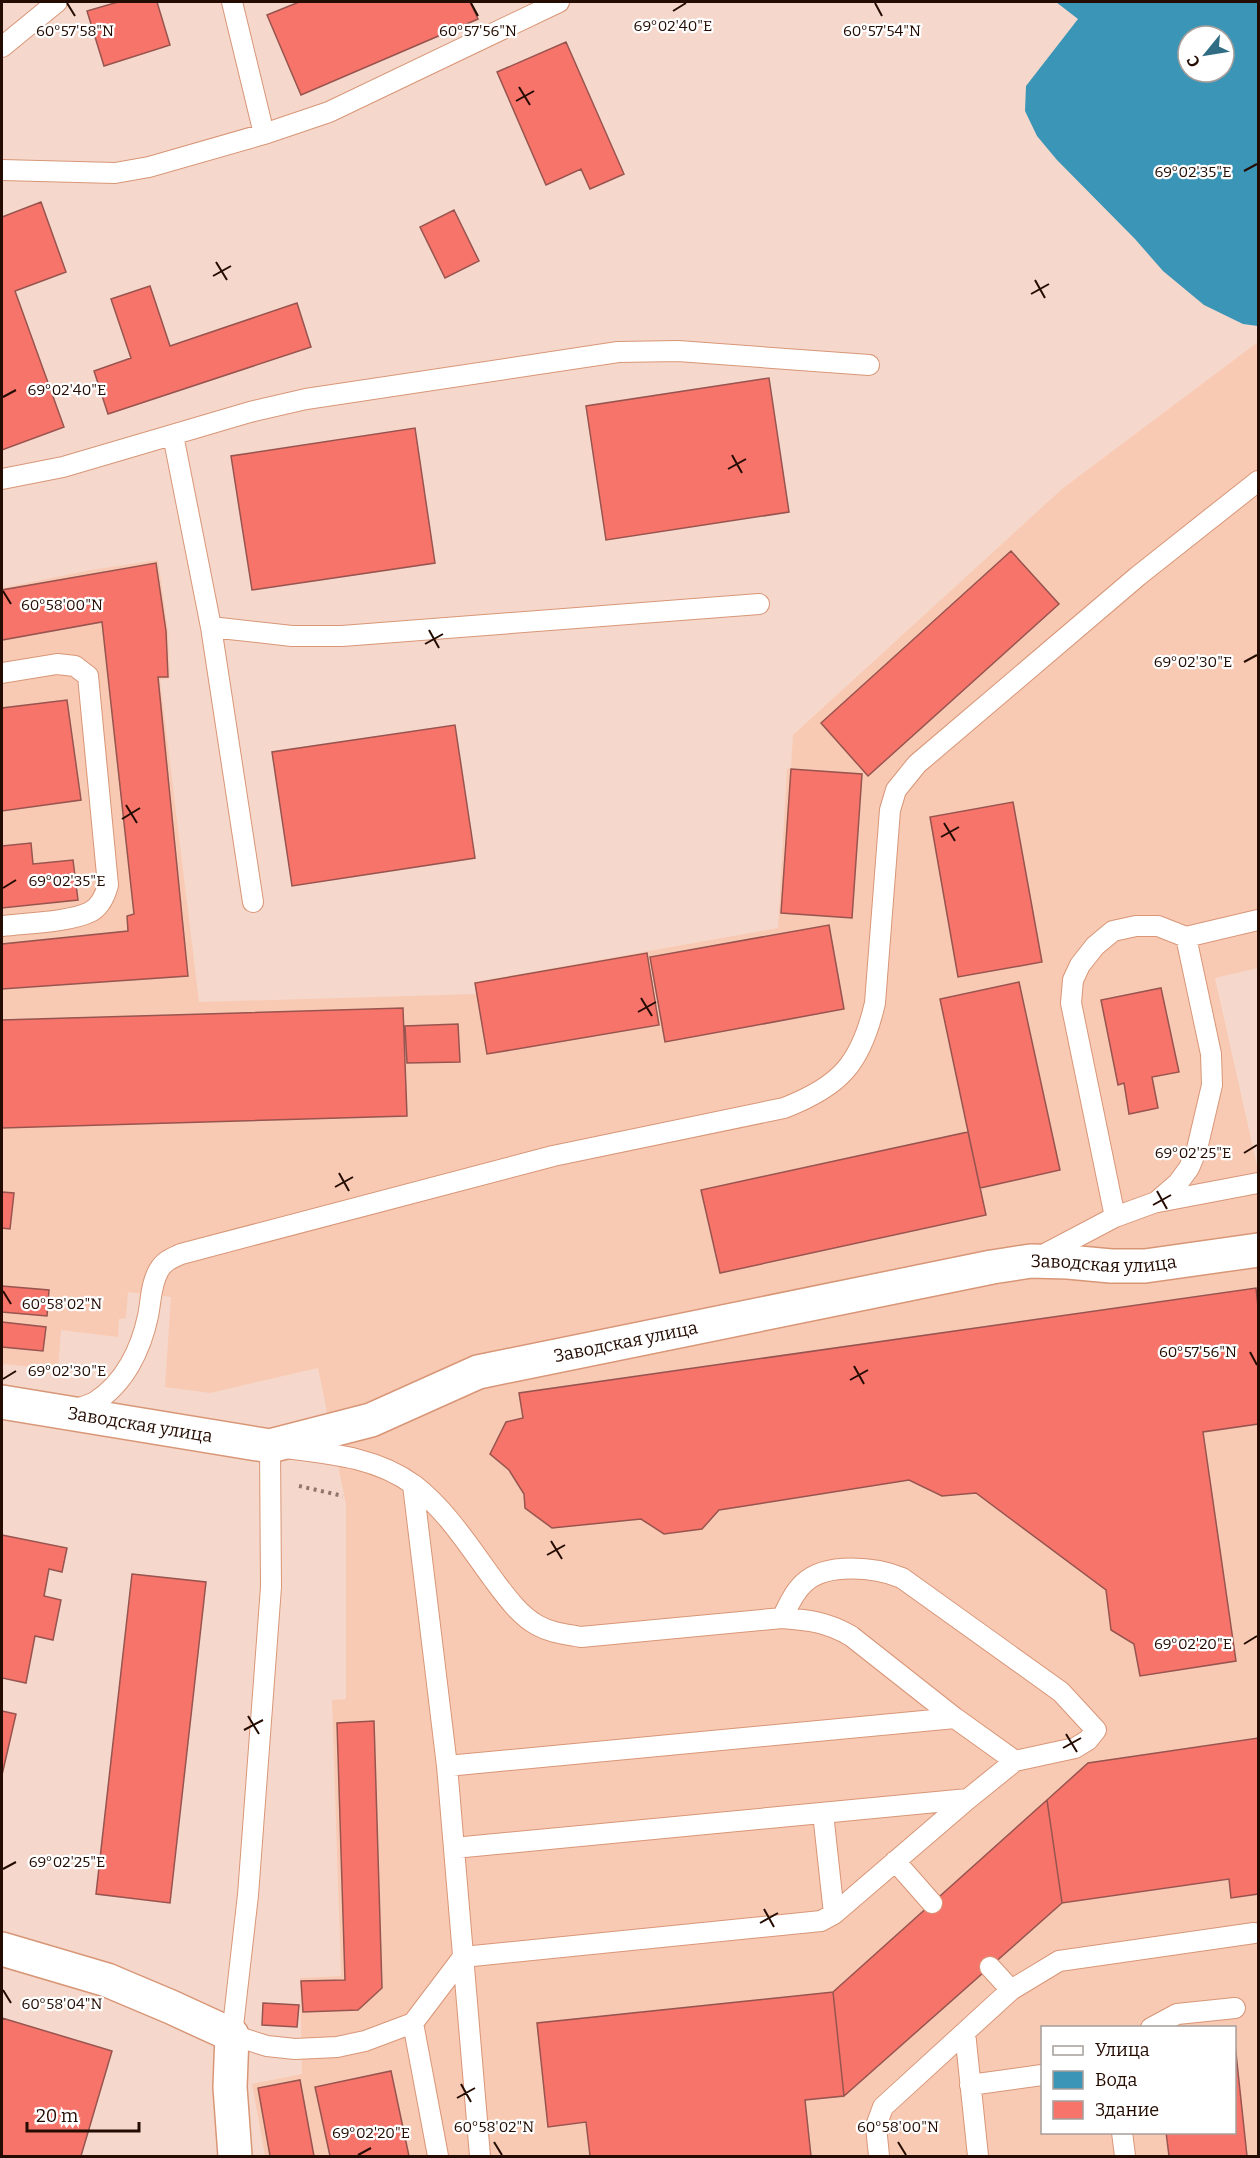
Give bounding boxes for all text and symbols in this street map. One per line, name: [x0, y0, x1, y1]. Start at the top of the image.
text: 69°02'40"E: [634, 17, 712, 35]
text: 60°57'58"N: [36, 22, 114, 40]
text: 60°57'56"N: [439, 22, 517, 40]
text: 60°57'54"N: [843, 22, 921, 40]
north arrow: [1176, 24, 1236, 84]
text: С: [1183, 52, 1204, 70]
text: 69°02'35"E: [1155, 163, 1231, 181]
text: 69°02'40"E: [28, 381, 106, 399]
text: 60°58'00"N: [21, 596, 103, 614]
text: 69°02'30"E: [1154, 653, 1232, 671]
text: 69°02'35"E: [29, 872, 105, 890]
text: 69°02'25"E: [1155, 1144, 1231, 1162]
street label: Заводская улица: [1030, 1250, 1178, 1277]
text: 60°58'02"N: [22, 1295, 102, 1313]
street label: Заводская улица: [552, 1316, 700, 1367]
text: 60°57'56"N: [1159, 1343, 1237, 1361]
text: 69°02'30"E: [28, 1362, 106, 1380]
street label: Заводская улица: [66, 1402, 214, 1447]
text: 69°02'20"E: [1154, 1635, 1232, 1653]
text: 69°02'25"E: [29, 1853, 105, 1871]
text: 60°58'04"N: [21, 1995, 103, 2013]
legend: [1041, 2026, 1236, 2134]
text: Улица: [1095, 2039, 1150, 2061]
text: Вода: [1095, 2069, 1137, 2091]
scale bar: [27, 2095, 140, 2133]
text: Здание: [1095, 2099, 1159, 2121]
text: 20 m: [36, 2105, 78, 2127]
text: 60°58'02"N: [454, 2118, 534, 2136]
text: 60°58'00"N: [857, 2118, 939, 2136]
text: 69°02'20"E: [332, 2124, 410, 2142]

